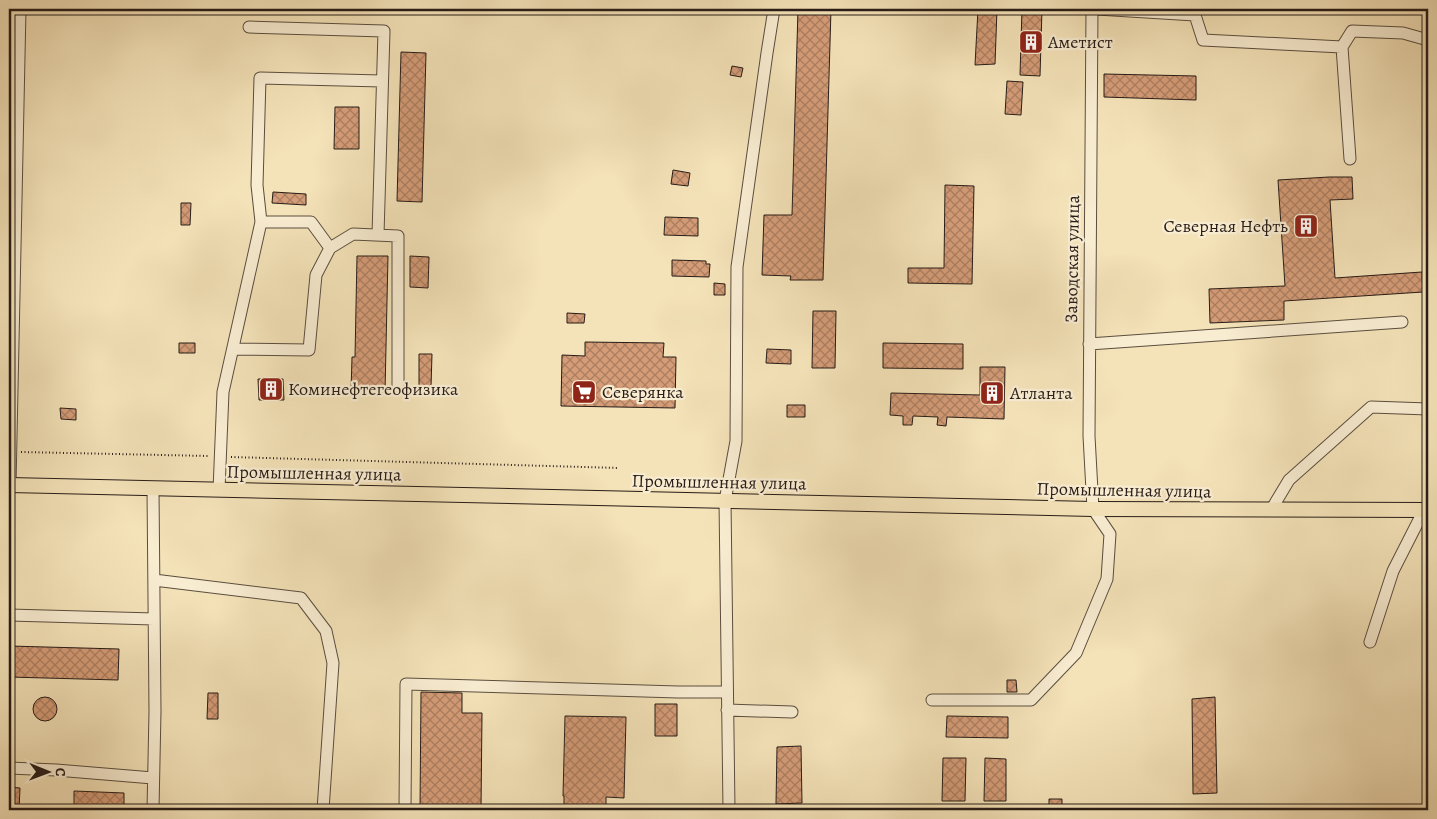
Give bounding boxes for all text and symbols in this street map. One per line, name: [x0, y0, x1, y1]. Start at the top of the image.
building icon: Аметист: [1018, 29, 1044, 55]
place label: Аметист: [1047, 30, 1113, 54]
street label: Заводская улица: [1059, 194, 1085, 323]
building icon: Северная Нефть: [1293, 213, 1319, 239]
place label: Северная Нефть: [1163, 214, 1288, 238]
building icon: Коминефтегеофизика: [258, 376, 284, 402]
place label: Коминефтегеофизика: [288, 377, 459, 401]
supermarket icon: Северянка: [571, 379, 597, 405]
place label: Северянка: [602, 380, 684, 404]
building icon: Атланта: [979, 380, 1005, 406]
place label: Атланта: [1009, 381, 1073, 405]
street label: Промышленная улица: [226, 459, 402, 487]
street label: Промышленная улица: [631, 468, 807, 496]
street label: Промышленная улица: [1036, 476, 1212, 504]
north arrow: [22, 746, 72, 796]
text: С: [51, 768, 70, 777]

